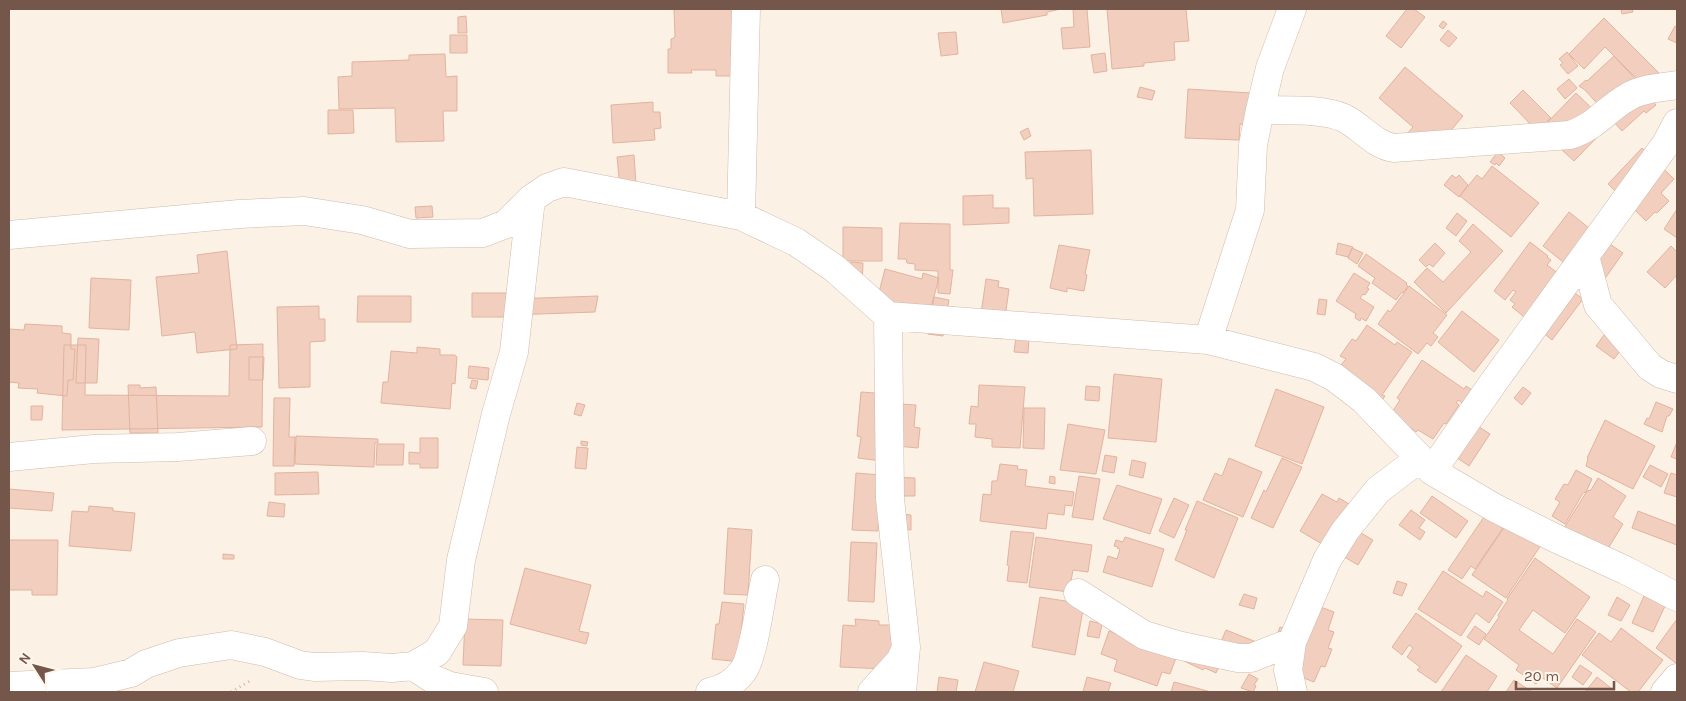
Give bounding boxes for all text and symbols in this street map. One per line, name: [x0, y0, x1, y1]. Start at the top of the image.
north arrow: [10, 641, 60, 691]
text: N: [15, 650, 35, 668]
scale bar: [1516, 658, 1614, 690]
text: 20 m: [1524, 667, 1559, 685]

